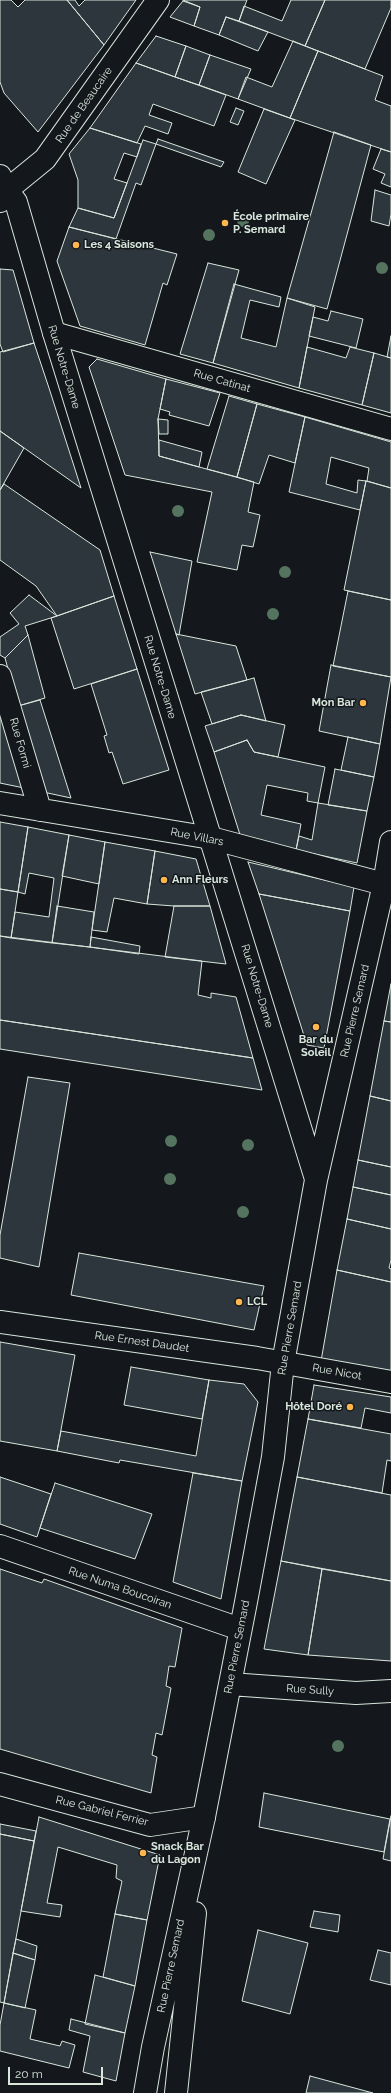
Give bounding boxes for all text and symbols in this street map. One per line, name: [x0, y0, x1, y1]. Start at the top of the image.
street label: Rue de Beaucaire: [53, 64, 115, 146]
place label: École primaire P. Semard: [233, 210, 309, 236]
marker: École primaire P. Semard: [220, 218, 230, 228]
place label: Les 4 Saisons: [84, 238, 154, 252]
marker: Les 4 Saisons: [71, 240, 81, 250]
street label: Rue Notre-Dame: [45, 324, 83, 410]
street label: Rue Catinat: [192, 367, 252, 395]
street label: Rue Notre-Dame: [141, 634, 179, 720]
place label: Mon Bar: [312, 696, 355, 710]
marker: Mon Bar: [358, 698, 368, 708]
street label: Rue Formi: [6, 716, 34, 770]
street label: Rue Villars: [169, 825, 225, 849]
place label: Ann Fleurs: [172, 873, 228, 887]
marker: Ann Fleurs: [159, 875, 169, 885]
street label: Rue Notre-Dame: [238, 943, 276, 1029]
street label: Rue Pierre Semard: [338, 963, 372, 1059]
marker: Bar du Soleil: [311, 1022, 321, 1032]
place label: Bar du Soleil: [299, 1033, 333, 1059]
street label: Rue Pierre Semard: [275, 1280, 305, 1376]
place label: LCL: [247, 1295, 267, 1309]
marker: LCL: [234, 1297, 244, 1307]
street label: Rue Ernest Daudet: [94, 1329, 190, 1355]
street label: Rue Nicot: [311, 1361, 363, 1383]
place label: Hôtel Doré: [285, 1400, 342, 1414]
marker: Hôtel Doré: [345, 1402, 355, 1412]
street label: Rue Numa Boucoiran: [67, 1564, 173, 1612]
street label: Rue Pierre Semard: [221, 1599, 253, 1695]
street label: Rue Sully: [286, 1682, 334, 1698]
street label: Rue Gabriel Ferrier: [54, 1793, 150, 1829]
place label: Snack Bar du Lagon: [151, 1840, 204, 1866]
marker: Snack Bar du Lagon: [138, 1848, 148, 1858]
street label: Rue Pierre Semard: [155, 1918, 187, 2014]
scale bar: [10, 2059, 105, 2085]
text: 20 m: [15, 2067, 43, 2081]

